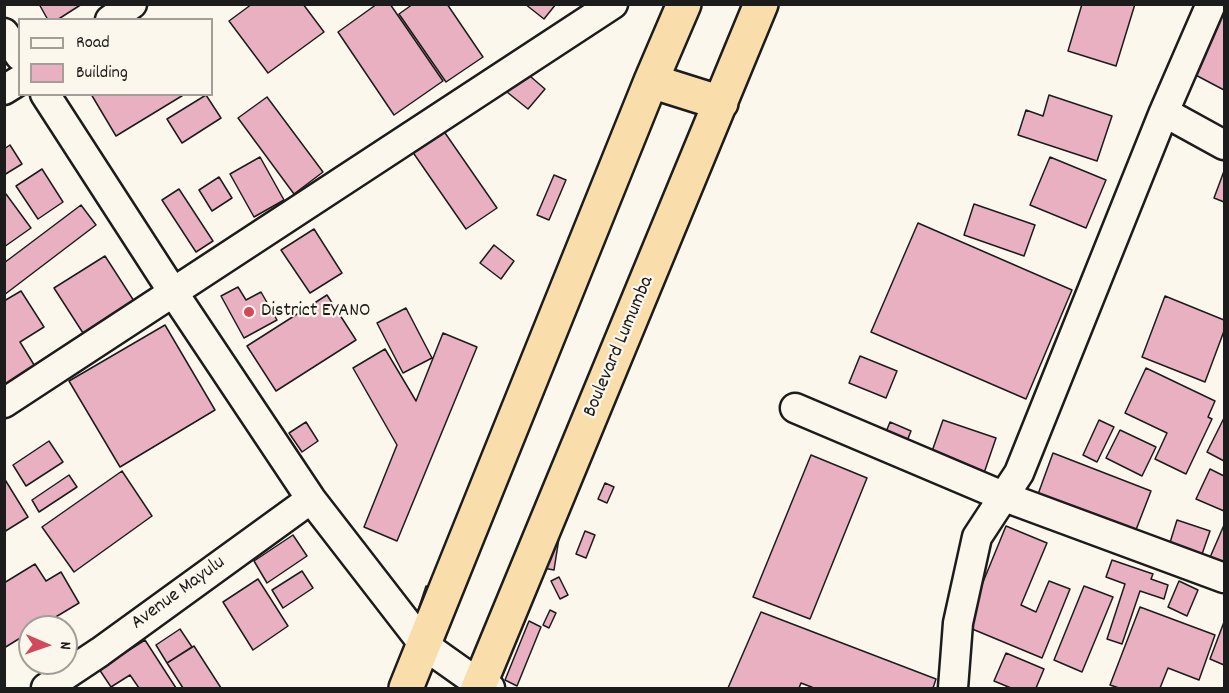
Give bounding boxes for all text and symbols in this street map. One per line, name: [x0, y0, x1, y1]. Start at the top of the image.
legend: [18, 18, 213, 96]
text: Road: [76, 31, 110, 56]
text: Building: [76, 61, 128, 86]
street label: Boulevard Lumumba: [580, 273, 660, 421]
place label: District EYANO: [261, 300, 371, 324]
marker: District EYANO: [242, 305, 256, 319]
street label: Avenue Mayulu: [127, 552, 231, 636]
north arrow: [18, 615, 78, 675]
text: N: [53, 641, 76, 650]

